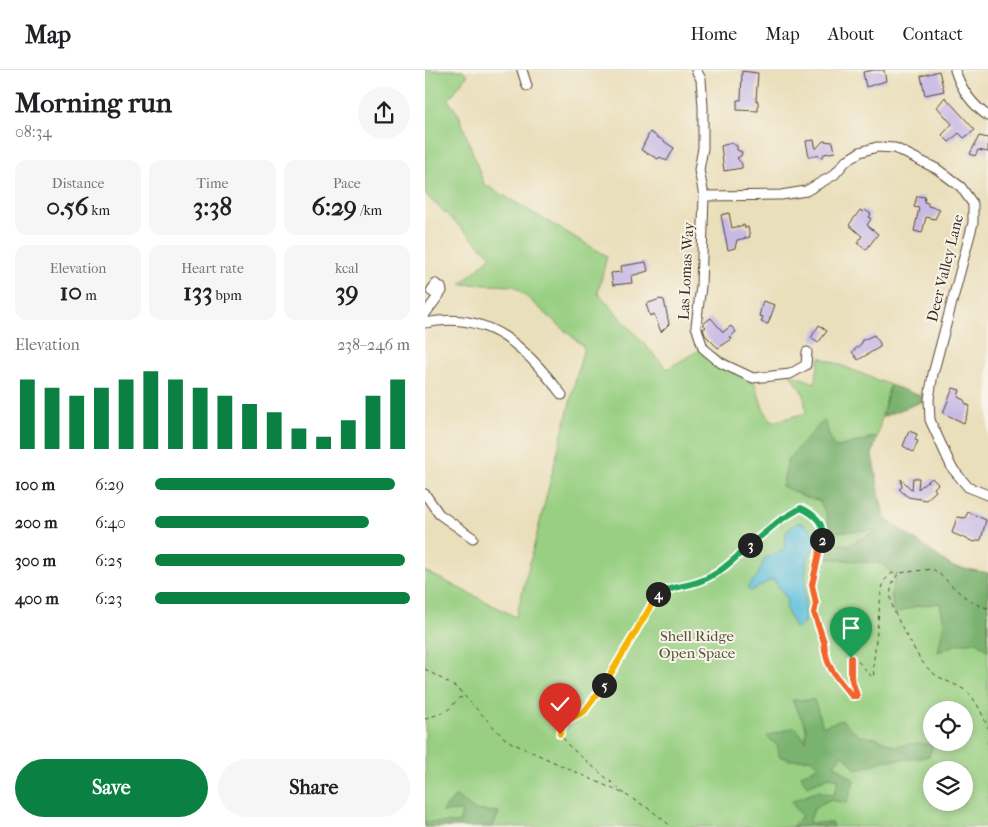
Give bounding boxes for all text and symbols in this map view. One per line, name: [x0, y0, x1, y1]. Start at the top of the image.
text: Map: [25, 21, 71, 49]
text: Home: [690, 24, 737, 45]
text: Map: [765, 24, 800, 45]
text: About: [828, 24, 874, 45]
text: Contact: [902, 24, 963, 45]
text: Morning run: [15, 86, 172, 119]
button: share: [358, 87, 410, 139]
text: 08:34: [15, 122, 52, 141]
text: Distance: [52, 175, 104, 192]
text: Time: [197, 175, 228, 192]
text: Pace: [333, 175, 361, 192]
text: 0.56: [46, 192, 88, 221]
text: 3:38: [193, 192, 232, 221]
text: 6:29: [311, 192, 357, 221]
text: km: [88, 202, 110, 219]
text: /km: [357, 202, 382, 219]
street label: Deer Valley Lane: [923, 212, 967, 324]
street label: Las Lomas Way: [674, 221, 698, 320]
text: Elevation: [50, 260, 106, 277]
text: Heart rate: [181, 260, 244, 277]
text: kcal: [335, 260, 359, 277]
text: 10: [60, 277, 82, 306]
text: 133: [183, 277, 212, 306]
text: 39: [335, 277, 359, 306]
text: m: [82, 287, 97, 304]
text: bpm: [212, 287, 242, 304]
text: Elevation: [15, 335, 80, 354]
text: 238–246 m: [337, 335, 410, 354]
text: 100 m: [15, 475, 55, 494]
text: 6:29: [95, 475, 124, 494]
text: 200 m: [15, 513, 58, 532]
text: 6:40: [95, 513, 126, 532]
pin: 2: [809, 528, 835, 552]
pin: 3: [737, 532, 763, 558]
text: 2: [819, 532, 826, 549]
text: 3: [748, 537, 753, 554]
text: 300 m: [15, 551, 56, 570]
text: 6:25: [95, 551, 123, 570]
pin: 4: [645, 582, 671, 606]
text: 4: [654, 586, 663, 603]
text: 400 m: [15, 589, 59, 608]
text: 6:23: [95, 589, 122, 608]
pin: [830, 607, 872, 658]
icon: arrive: [837, 614, 865, 642]
park label: Shell Ridge Open Space: [659, 627, 736, 662]
pin: 5: [591, 672, 617, 698]
text: 5: [601, 677, 608, 694]
pin: [539, 683, 581, 734]
icon: check: [546, 690, 574, 718]
map controls: [923, 701, 973, 811]
button: locate: [923, 701, 973, 751]
button: Save: [15, 759, 208, 817]
button: Share: [218, 759, 410, 817]
button: layers: [923, 761, 973, 811]

